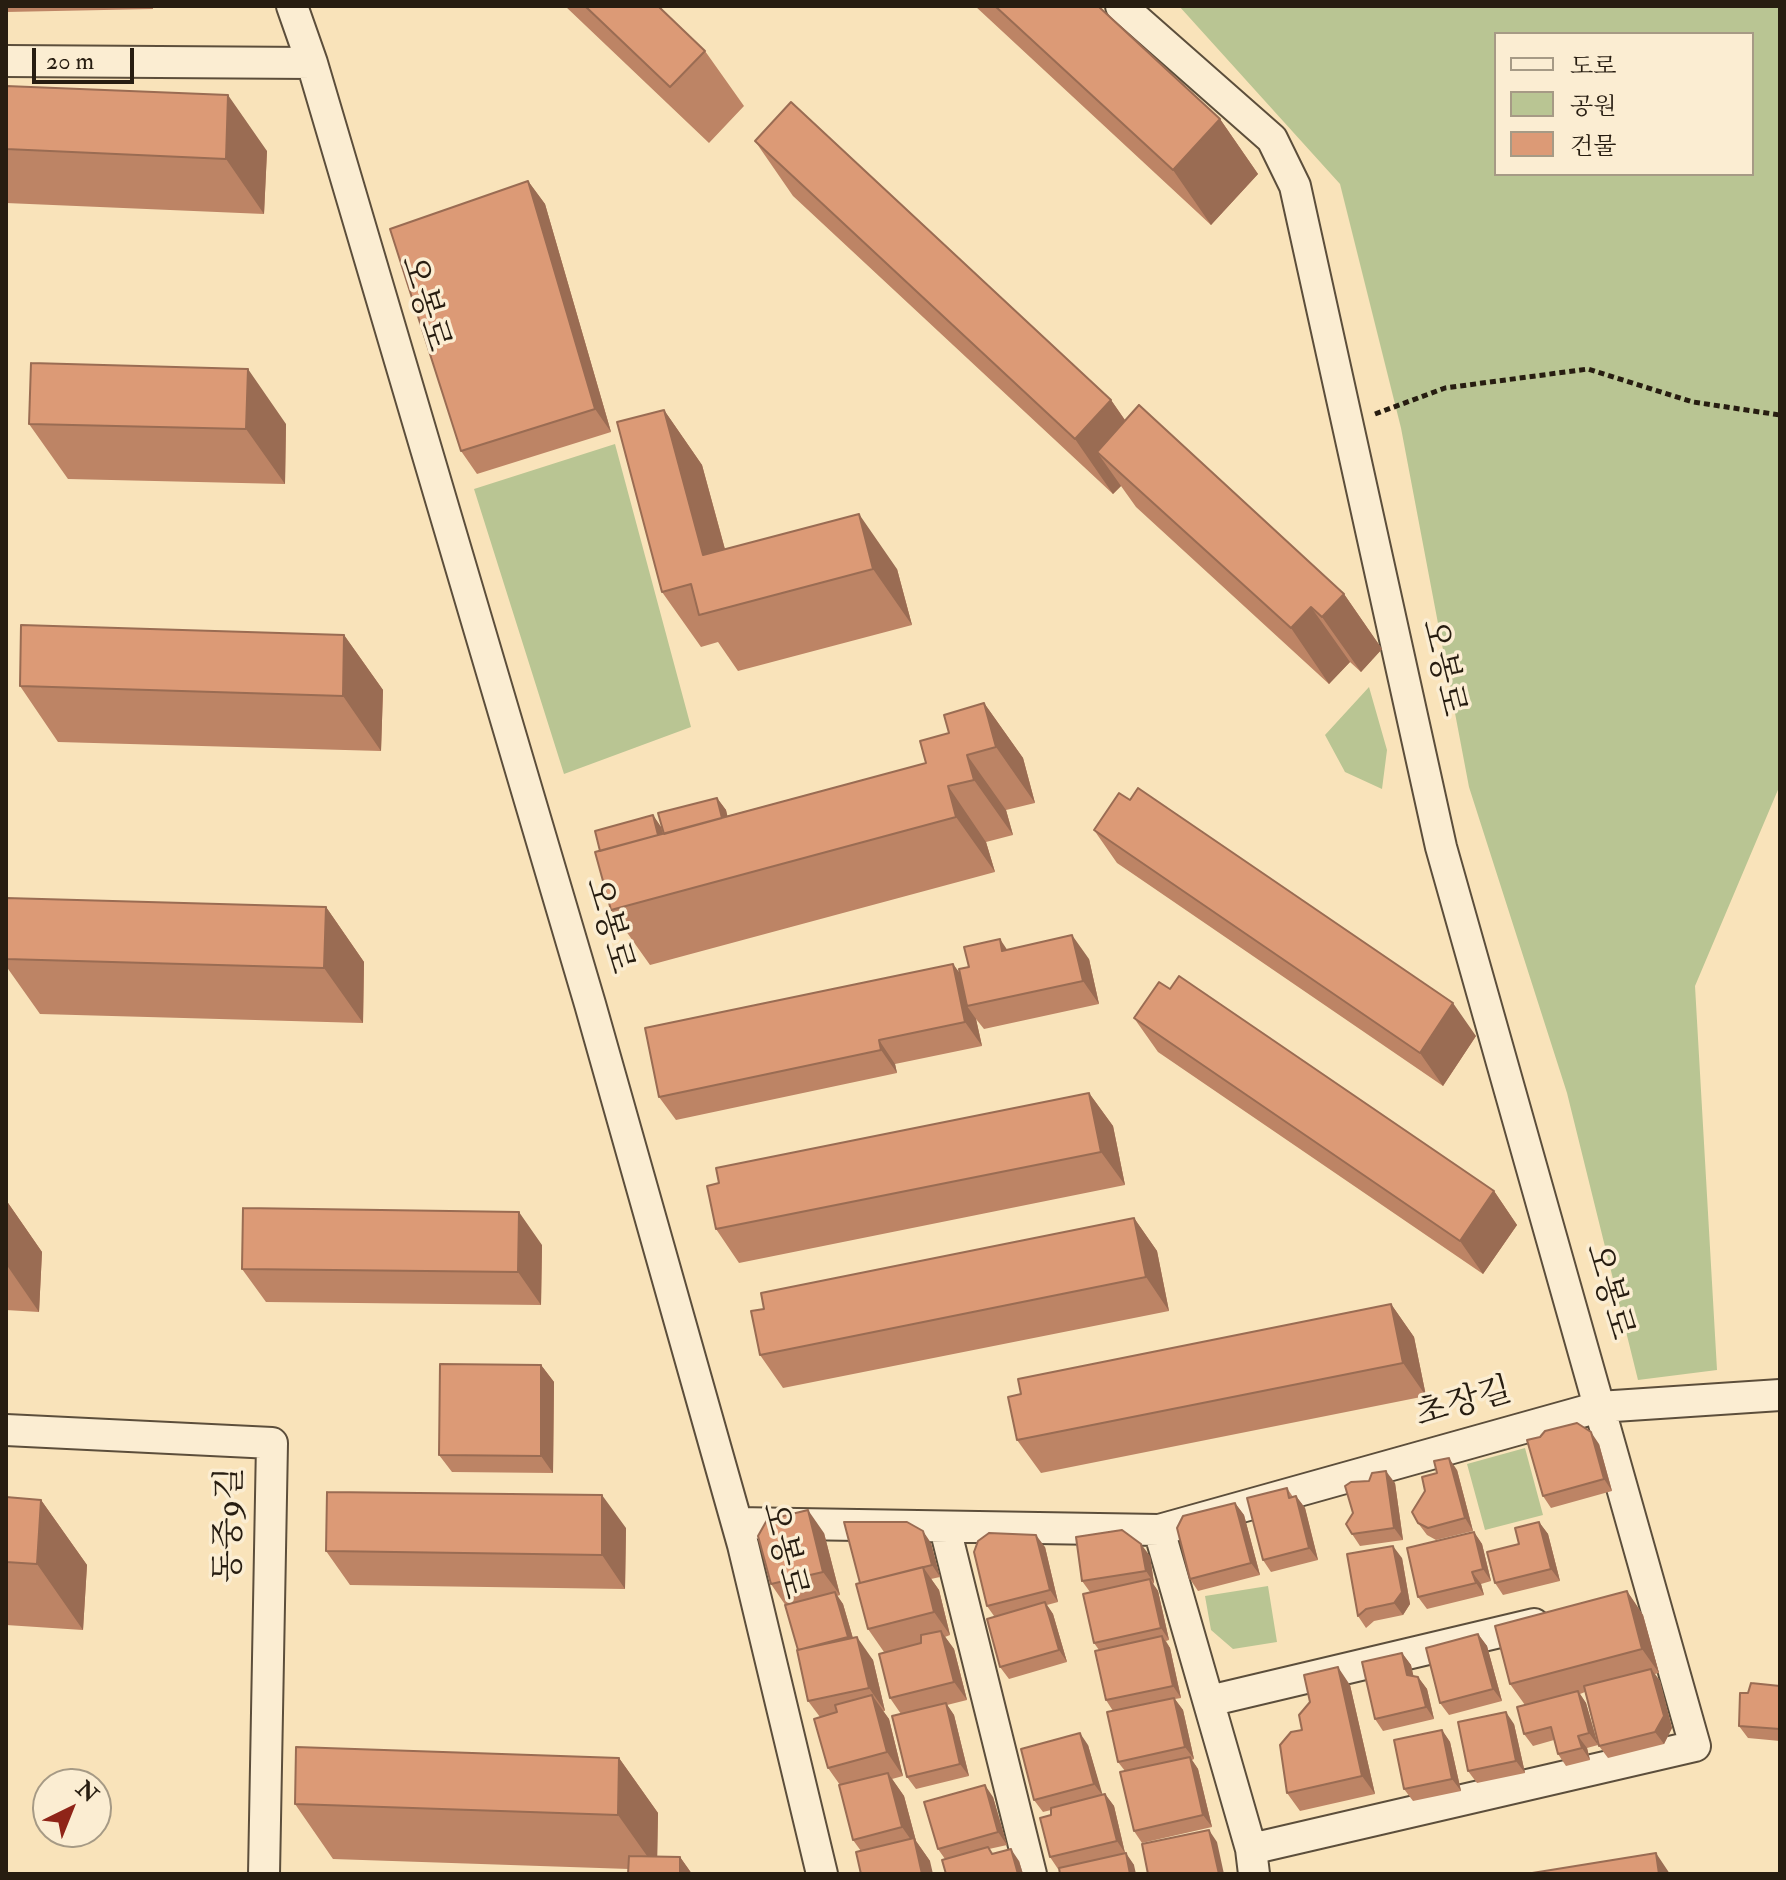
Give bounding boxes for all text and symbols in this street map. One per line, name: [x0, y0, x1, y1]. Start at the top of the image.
scale bar: [36, 32, 138, 82]
legend: [1494, 32, 1754, 176]
text: 20 m: [46, 46, 94, 77]
text: 도로: [1570, 51, 1616, 82]
text: 공원: [1570, 91, 1616, 122]
text: 건물: [1570, 131, 1616, 162]
street label: 오봉로: [389, 251, 457, 357]
street label: 오봉로: [1410, 615, 1472, 721]
street label: 오봉로: [574, 873, 640, 979]
street label: 오봉로: [1574, 1239, 1640, 1345]
street label: 초장길: [1411, 1372, 1517, 1438]
street label: 동중9길: [211, 1467, 253, 1583]
street label: 오봉로: [750, 1498, 814, 1604]
north arrow: [32, 1768, 112, 1848]
text: N: [70, 1775, 104, 1809]

